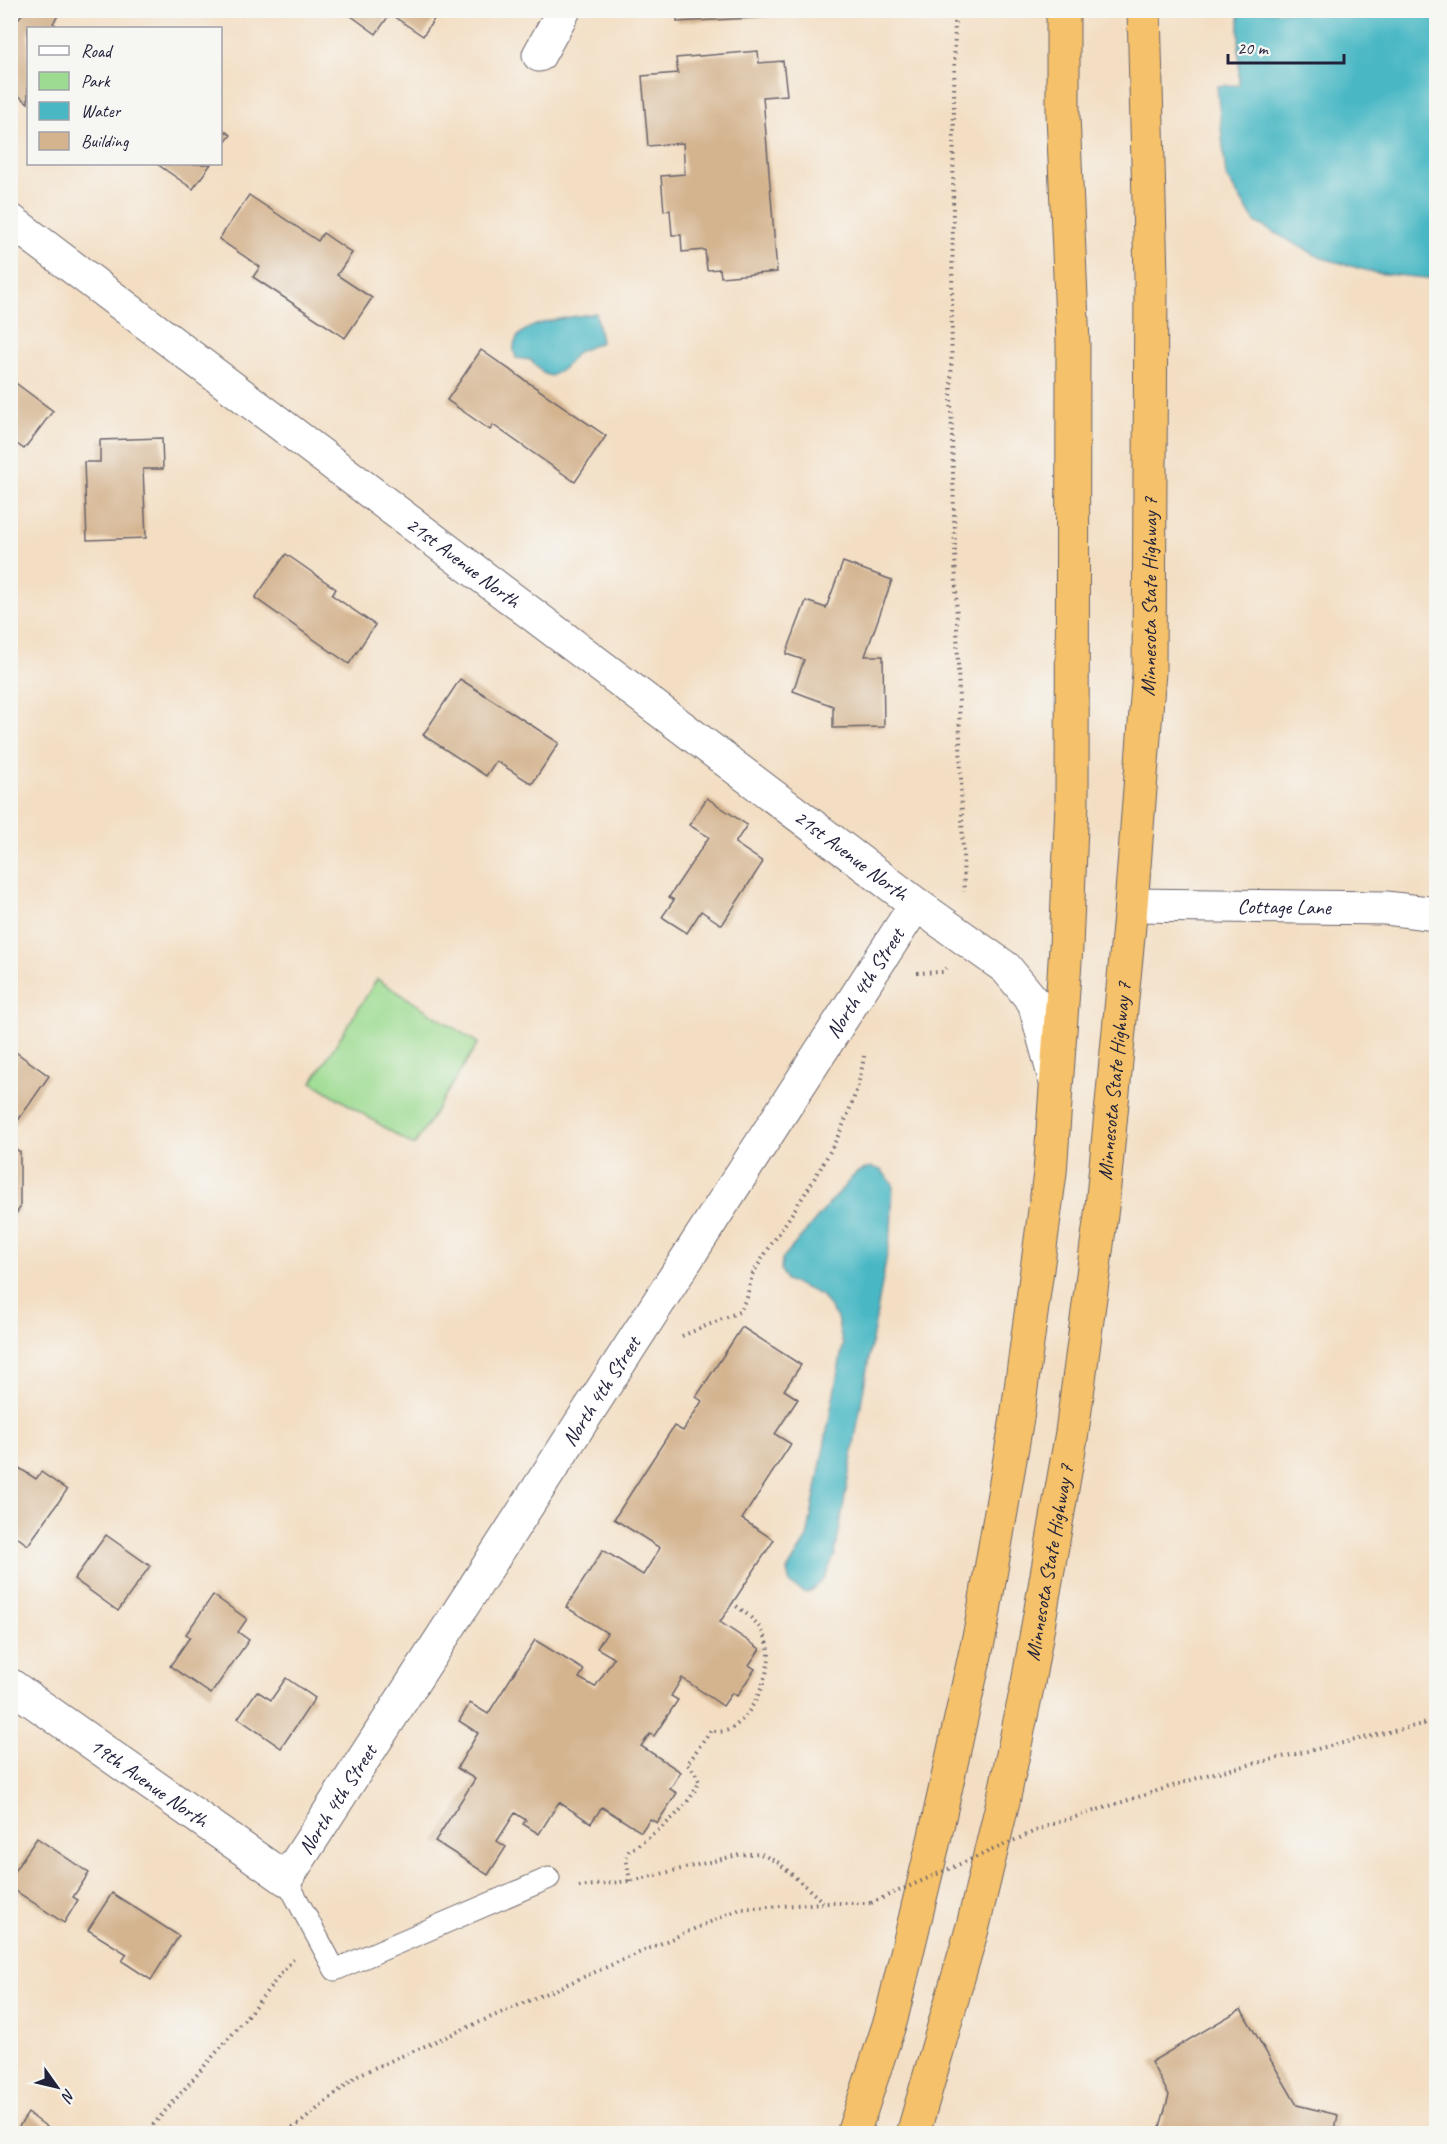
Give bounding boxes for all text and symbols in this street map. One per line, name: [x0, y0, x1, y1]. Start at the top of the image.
legend: [27, 27, 222, 165]
scale bar: [1228, 27, 1344, 65]
text: 20 m: [1237, 37, 1270, 59]
text: Road: [81, 40, 114, 62]
text: Park: [81, 70, 111, 92]
text: Water: [81, 100, 122, 122]
text: Building: [81, 130, 130, 152]
street label: Minnesota State Highway 7: [1134, 495, 1163, 697]
street label: 21st Avenue North: [401, 511, 526, 614]
street label: 21st Avenue North: [789, 804, 914, 907]
street label: Cottage Lane: [1237, 893, 1332, 920]
street label: North 4th Street: [820, 922, 911, 1043]
street label: Minnesota State Highway 7: [1092, 979, 1137, 1181]
street label: North 4th Street: [556, 1330, 647, 1451]
street label: Minnesota State Highway 7: [1019, 1461, 1079, 1663]
street label: 19th Avenue North: [85, 1732, 214, 1834]
street label: North 4th Street: [292, 1738, 383, 1859]
north arrow: [27, 2057, 87, 2117]
text: N: [56, 2085, 80, 2107]

